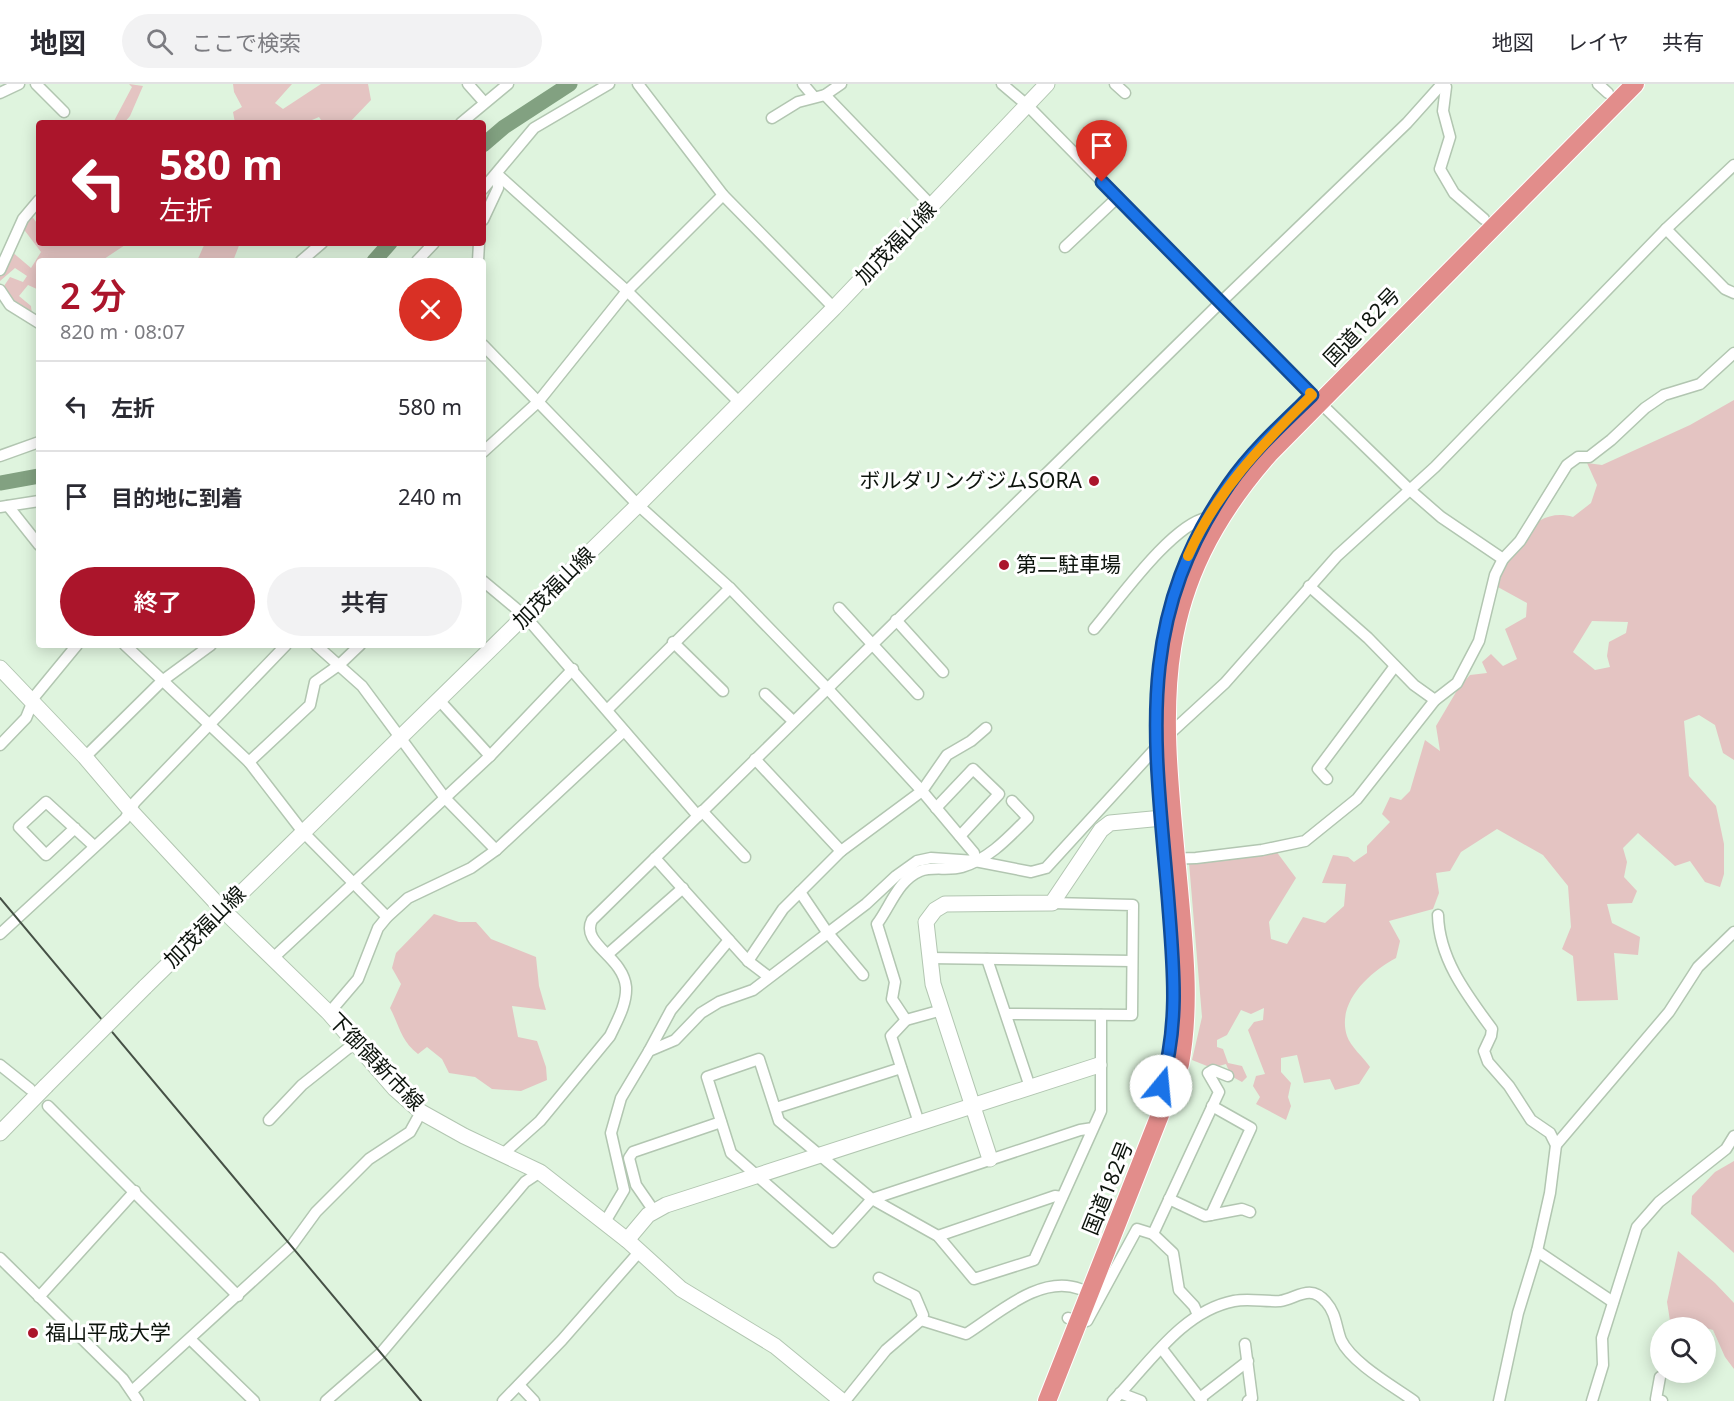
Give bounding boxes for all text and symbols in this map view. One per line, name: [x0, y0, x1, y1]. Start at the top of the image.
search box: [122, 14, 542, 68]
text: 地図: [30, 23, 86, 61]
icon: search: [143, 25, 176, 58]
text: ここで検索: [191, 27, 301, 57]
text: 地図: [1492, 28, 1534, 56]
text: レイヤ: [1567, 28, 1629, 56]
text: 共有: [1662, 28, 1704, 56]
pin: [1076, 120, 1127, 182]
icon: arrive: [1085, 129, 1118, 162]
text: 580 m: [159, 135, 283, 192]
icon: left: [60, 144, 138, 222]
text: 左折: [159, 191, 213, 228]
street label: 加茂福山線: [849, 195, 942, 290]
text: 2 分: [60, 271, 126, 320]
button: close: [399, 278, 462, 341]
street label: 国道182号: [1317, 281, 1406, 372]
text: 820 m · 08:07: [60, 318, 185, 345]
icon: left: [60, 390, 93, 423]
text: 580 m: [398, 391, 462, 421]
text: 左折: [111, 392, 155, 422]
place label: ボルダリングジムSORA: [860, 466, 1083, 494]
marker: ボルダリングジムSORA: [1087, 474, 1101, 488]
icon: arrive: [60, 480, 93, 513]
text: 240 m: [398, 481, 462, 511]
text: 目的地に到着: [111, 482, 243, 512]
street label: 加茂福山線: [506, 540, 600, 634]
place label: 第二駐車場: [1016, 550, 1121, 578]
marker: 第二駐車場: [997, 558, 1011, 572]
button: 終了: [60, 567, 255, 636]
button: 共有: [267, 567, 462, 636]
street label: 加茂福山線: [157, 879, 251, 973]
street label: 下御領新市線: [323, 1006, 431, 1116]
position arrow: [1129, 1054, 1193, 1118]
street label: 国道182号: [1076, 1136, 1139, 1239]
map controls: [1650, 1317, 1716, 1383]
button: search: [1650, 1317, 1716, 1383]
place label: 福山平成大学: [45, 1318, 171, 1346]
marker: 福山平成大学: [26, 1326, 40, 1340]

